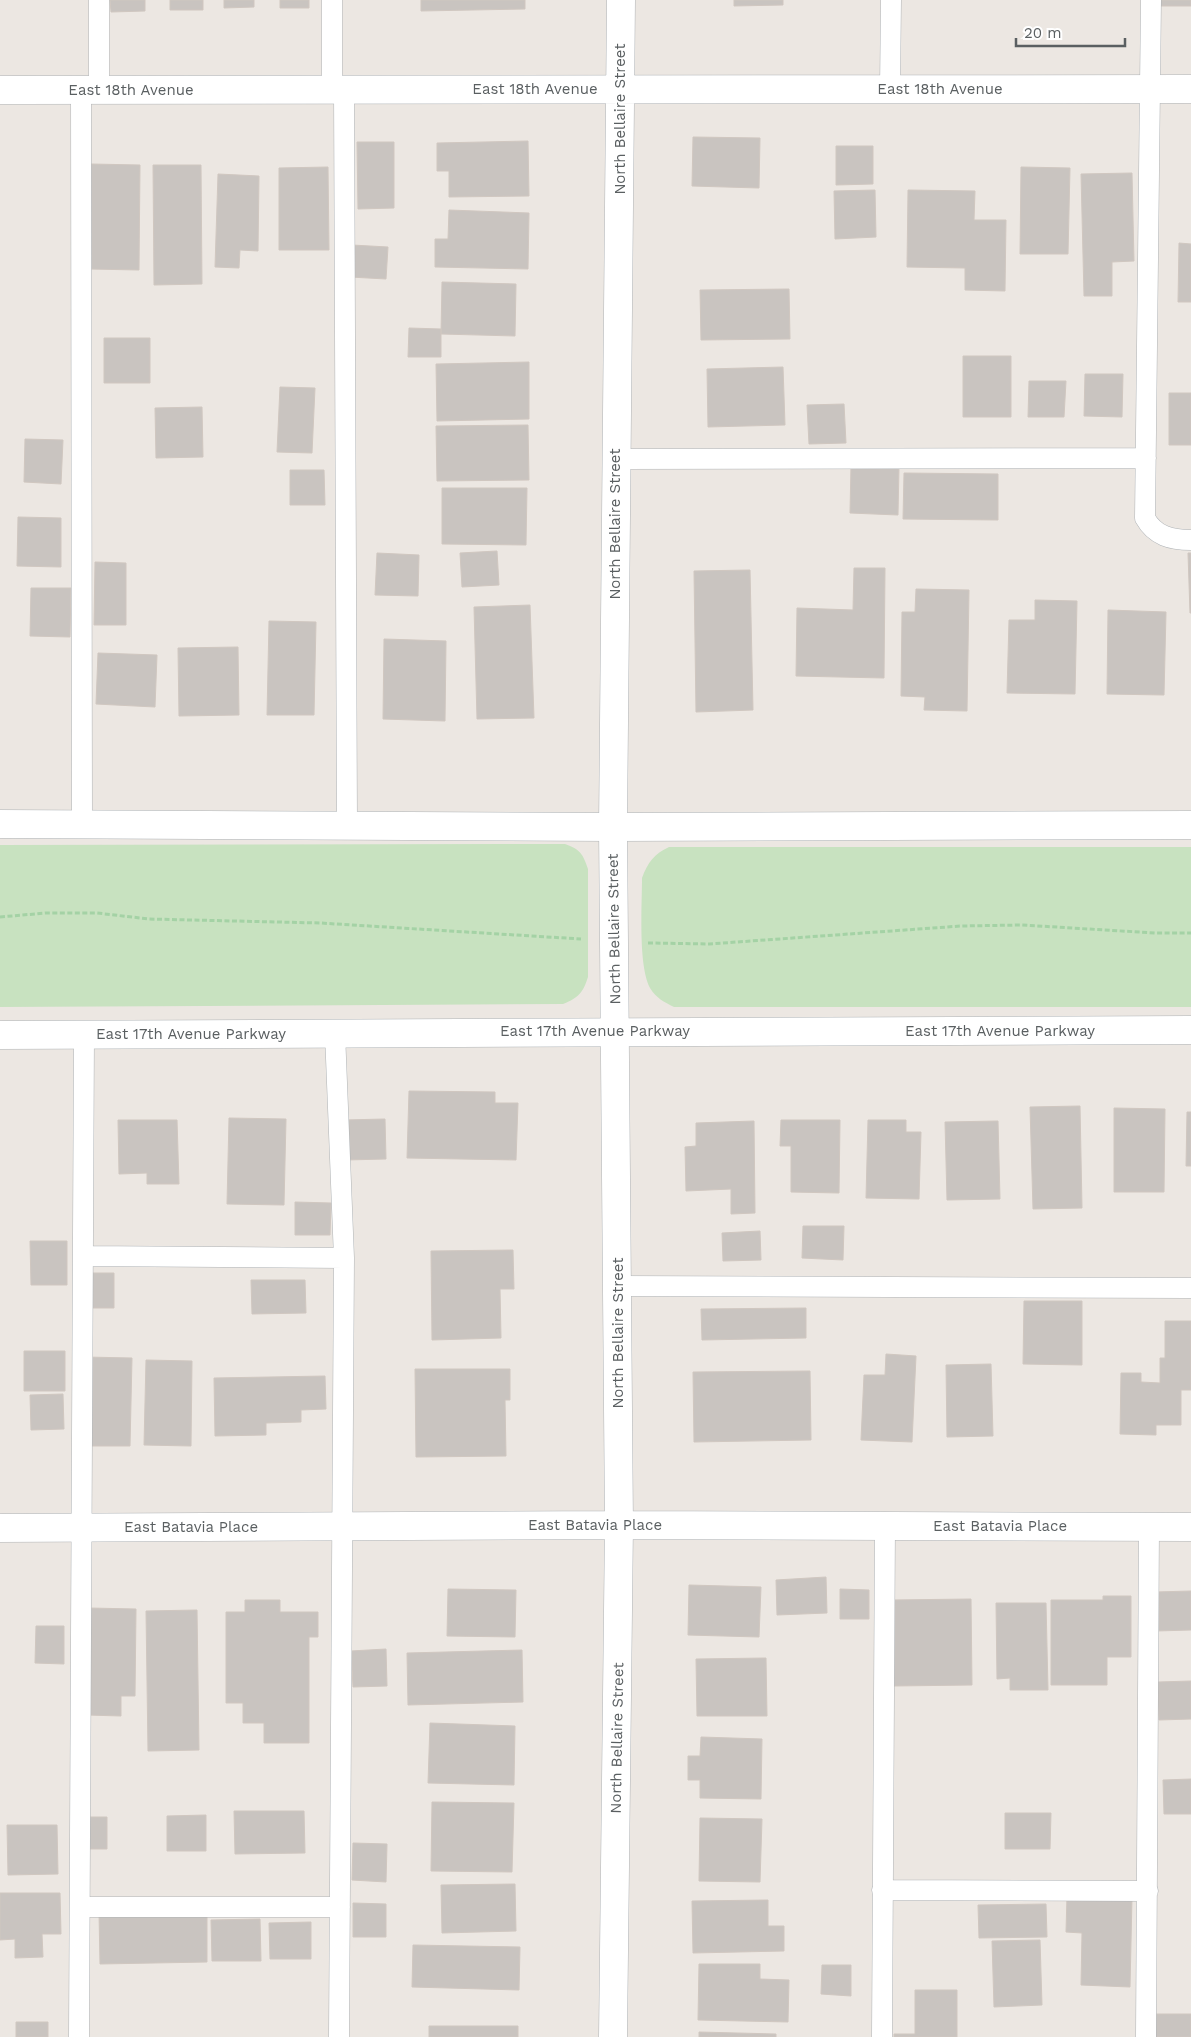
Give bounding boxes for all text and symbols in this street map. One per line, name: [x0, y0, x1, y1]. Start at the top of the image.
scale bar: [1016, 15, 1125, 47]
text: 20 m: [1024, 24, 1062, 42]
street label: North Bellaire Street: [611, 43, 629, 195]
street label: East 18th Avenue: [472, 80, 598, 98]
street label: East 18th Avenue: [877, 80, 1003, 98]
street label: East 18th Avenue: [68, 81, 194, 99]
street label: North Bellaire Street: [606, 448, 624, 600]
street label: North Bellaire Street: [604, 853, 624, 1005]
street label: East 17th Avenue Parkway: [500, 1022, 690, 1040]
street label: East 17th Avenue Parkway: [905, 1022, 1095, 1040]
street label: East 17th Avenue Parkway: [96, 1025, 286, 1043]
street label: North Bellaire Street: [609, 1257, 627, 1409]
street label: East Batavia Place: [528, 1516, 662, 1534]
street label: East Batavia Place: [933, 1517, 1067, 1535]
street label: East Batavia Place: [124, 1518, 258, 1536]
street label: North Bellaire Street: [607, 1662, 627, 1814]

